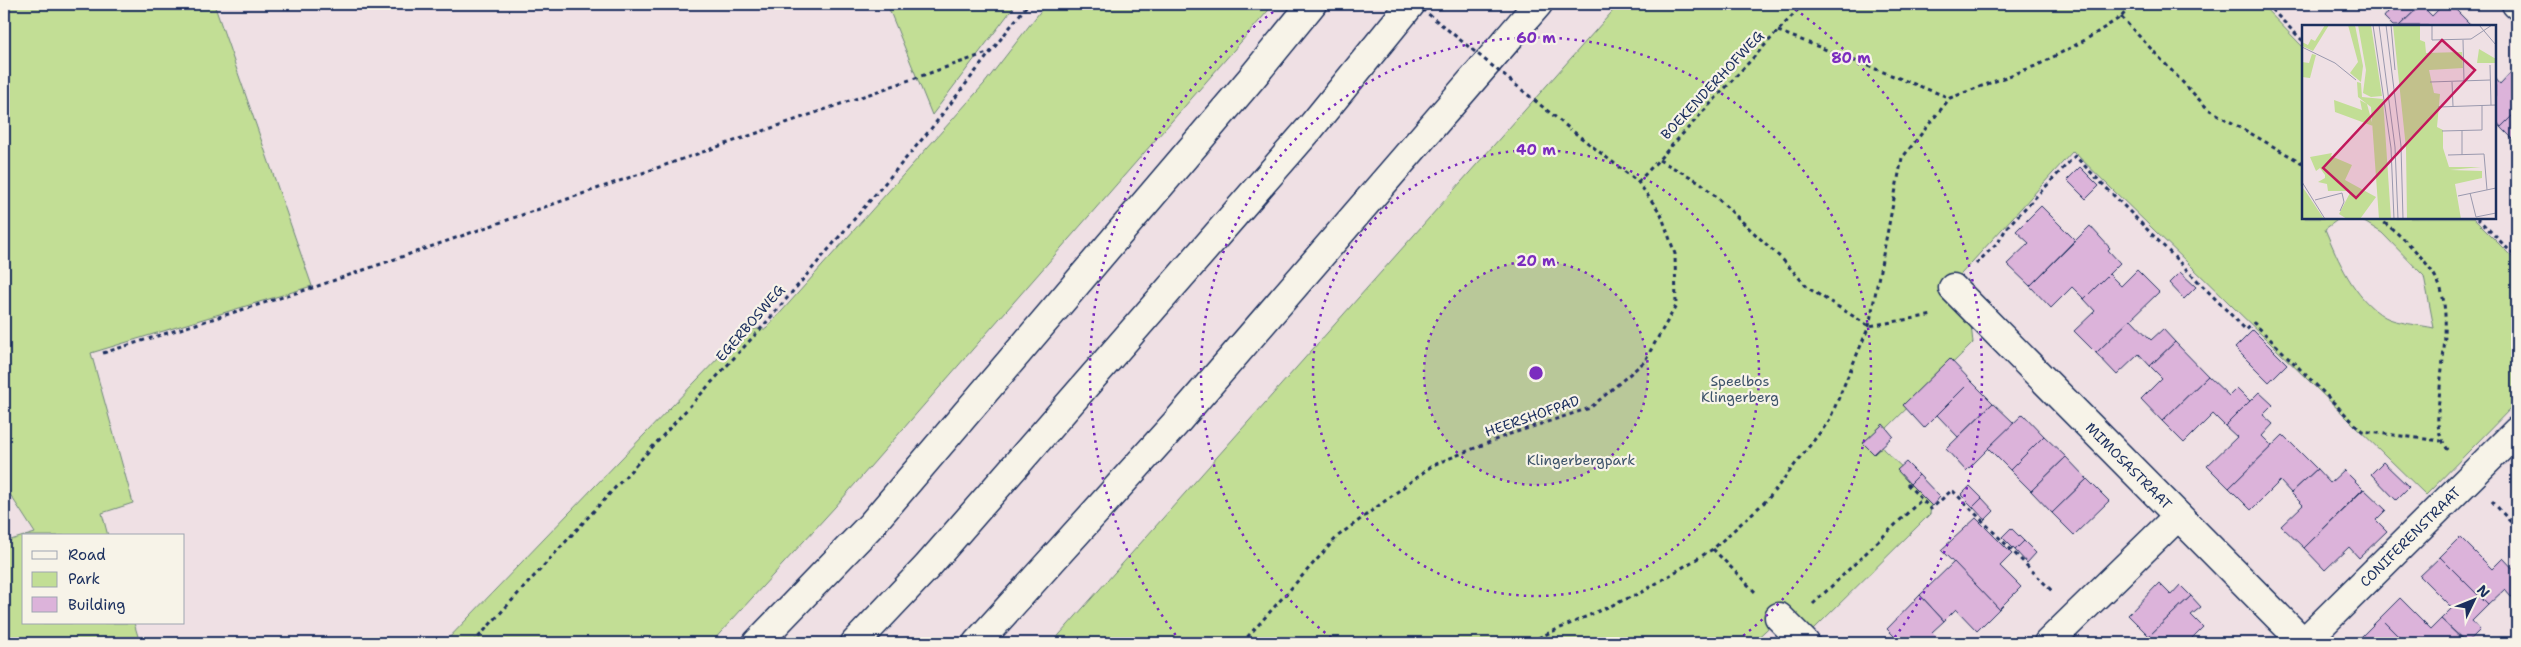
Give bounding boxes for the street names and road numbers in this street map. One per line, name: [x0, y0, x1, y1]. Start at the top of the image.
street label: BOEKENDERHOFWEG: [1657, 26, 1768, 143]
street label: EGERBOSWEG: [712, 281, 788, 365]
street label: HEERSHOFPAD: [1482, 391, 1582, 441]
street label: MIMOSASTRAAT: [2082, 418, 2176, 513]
street label: CONIFERENSTRAAT: [2356, 483, 2465, 591]

